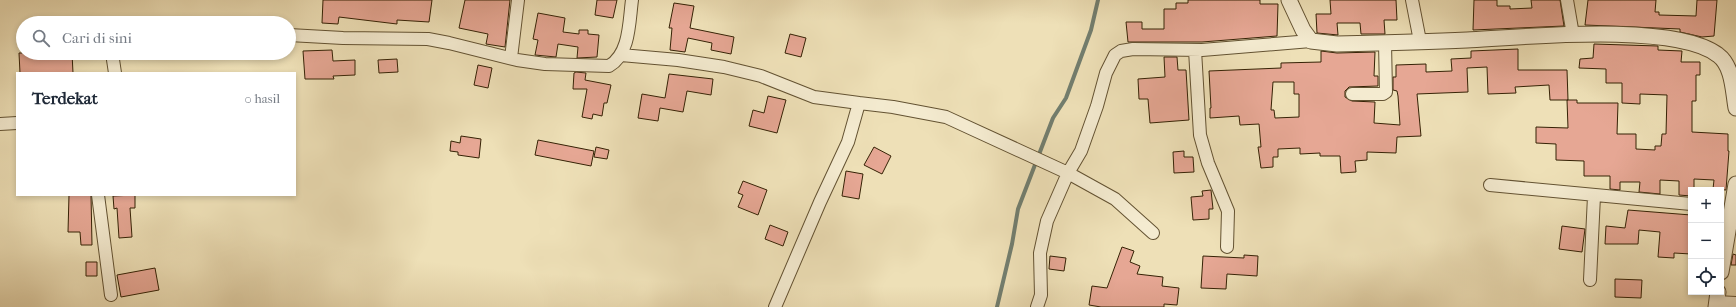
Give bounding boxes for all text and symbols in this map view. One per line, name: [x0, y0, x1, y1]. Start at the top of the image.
search box: [16, 16, 296, 60]
icon: search: [30, 27, 52, 49]
text: Cari di sini: [62, 29, 132, 47]
text: Terdekat: [32, 88, 98, 108]
text: 0 hasil: [244, 91, 280, 106]
map controls: [1688, 187, 1724, 295]
button: +: [1688, 187, 1724, 223]
button: −: [1688, 223, 1724, 259]
button: locate: [1688, 259, 1724, 295]

